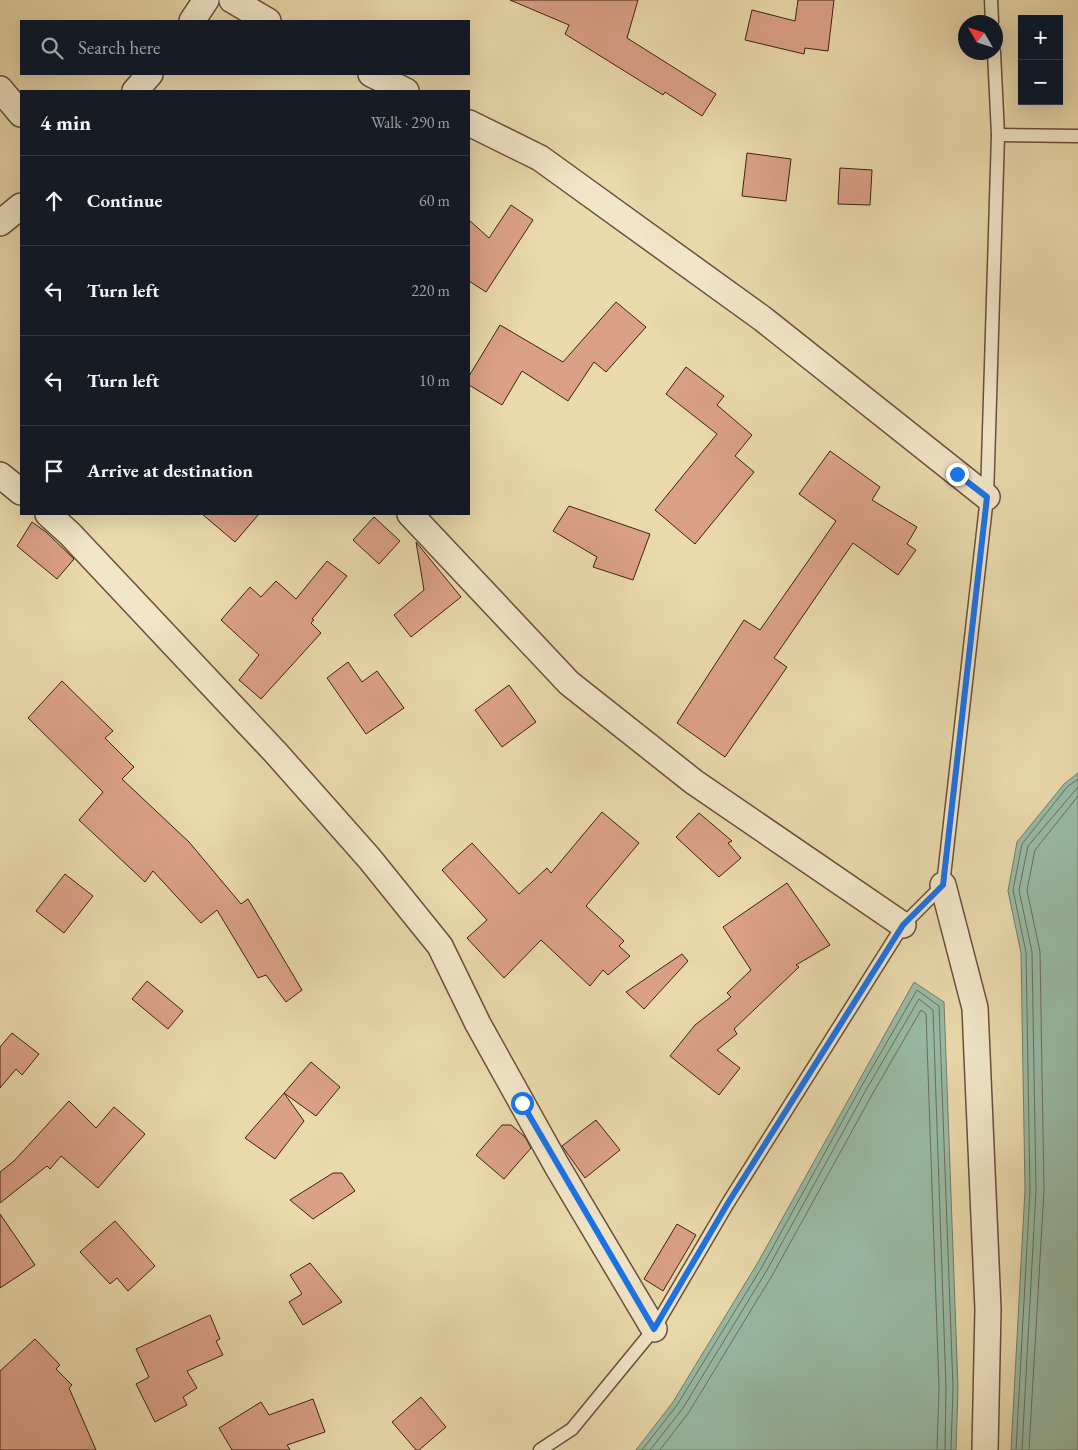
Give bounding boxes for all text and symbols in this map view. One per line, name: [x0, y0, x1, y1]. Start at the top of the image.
north arrow: [958, 15, 1003, 60]
map controls: [1018, 15, 1063, 105]
button: +: [1018, 15, 1063, 60]
search box: [20, 20, 470, 75]
icon: search: [38, 34, 66, 62]
text: Search here: [78, 35, 160, 60]
button: −: [1018, 60, 1063, 105]
text: 4 min: [40, 109, 91, 136]
text: Walk · 290 m: [371, 112, 450, 133]
icon: ahead: [40, 187, 68, 215]
text: Continue: [87, 188, 162, 213]
text: 60 m: [419, 190, 450, 211]
icon: left: [40, 277, 68, 305]
text: Turn left: [87, 278, 159, 303]
text: 220 m: [411, 280, 450, 301]
icon: left: [40, 367, 68, 395]
text: Turn left: [87, 368, 159, 393]
text: 10 m: [419, 370, 450, 391]
icon: arrive: [40, 457, 68, 485]
text: Arrive at destination: [87, 458, 253, 483]
route end: [946, 463, 969, 486]
route start: [511, 1092, 534, 1115]

